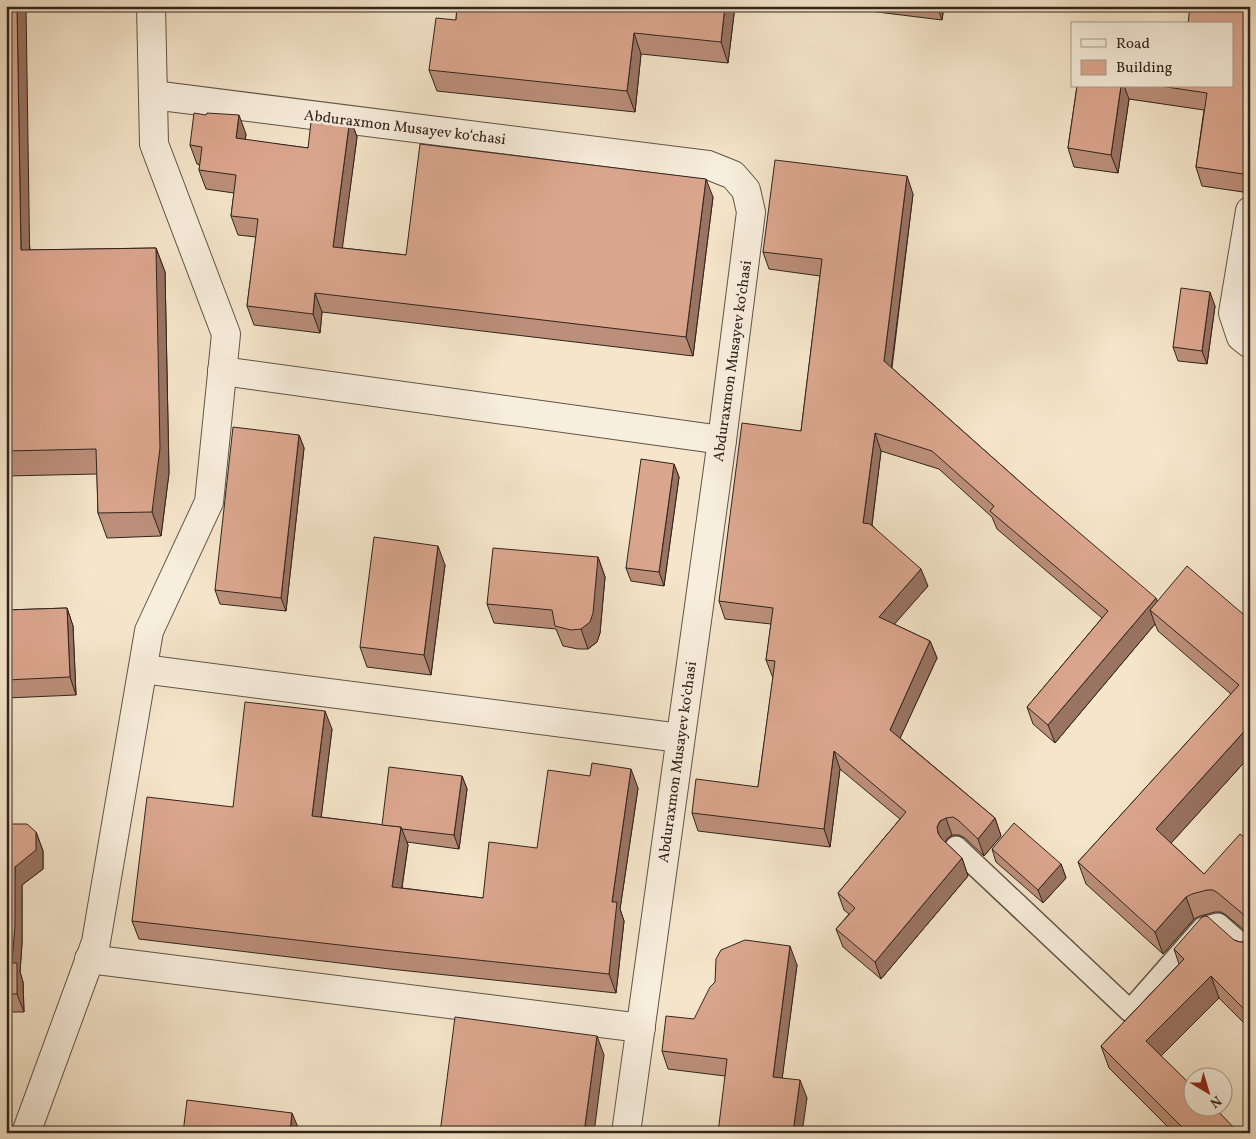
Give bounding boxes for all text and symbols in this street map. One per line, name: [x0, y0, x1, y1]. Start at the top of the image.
legend: [1071, 22, 1234, 88]
text: Road: [1116, 34, 1150, 55]
text: Building: [1116, 58, 1173, 79]
street label: Abduraxmon Musayev koʻchasi: [303, 106, 507, 151]
street label: Abduraxmon Musayev koʻchasi: [709, 259, 758, 463]
street label: Abduraxmon Musayev koʻchasi: [654, 660, 703, 864]
north arrow: [1184, 1066, 1234, 1116]
text: N: [1205, 1090, 1225, 1112]

